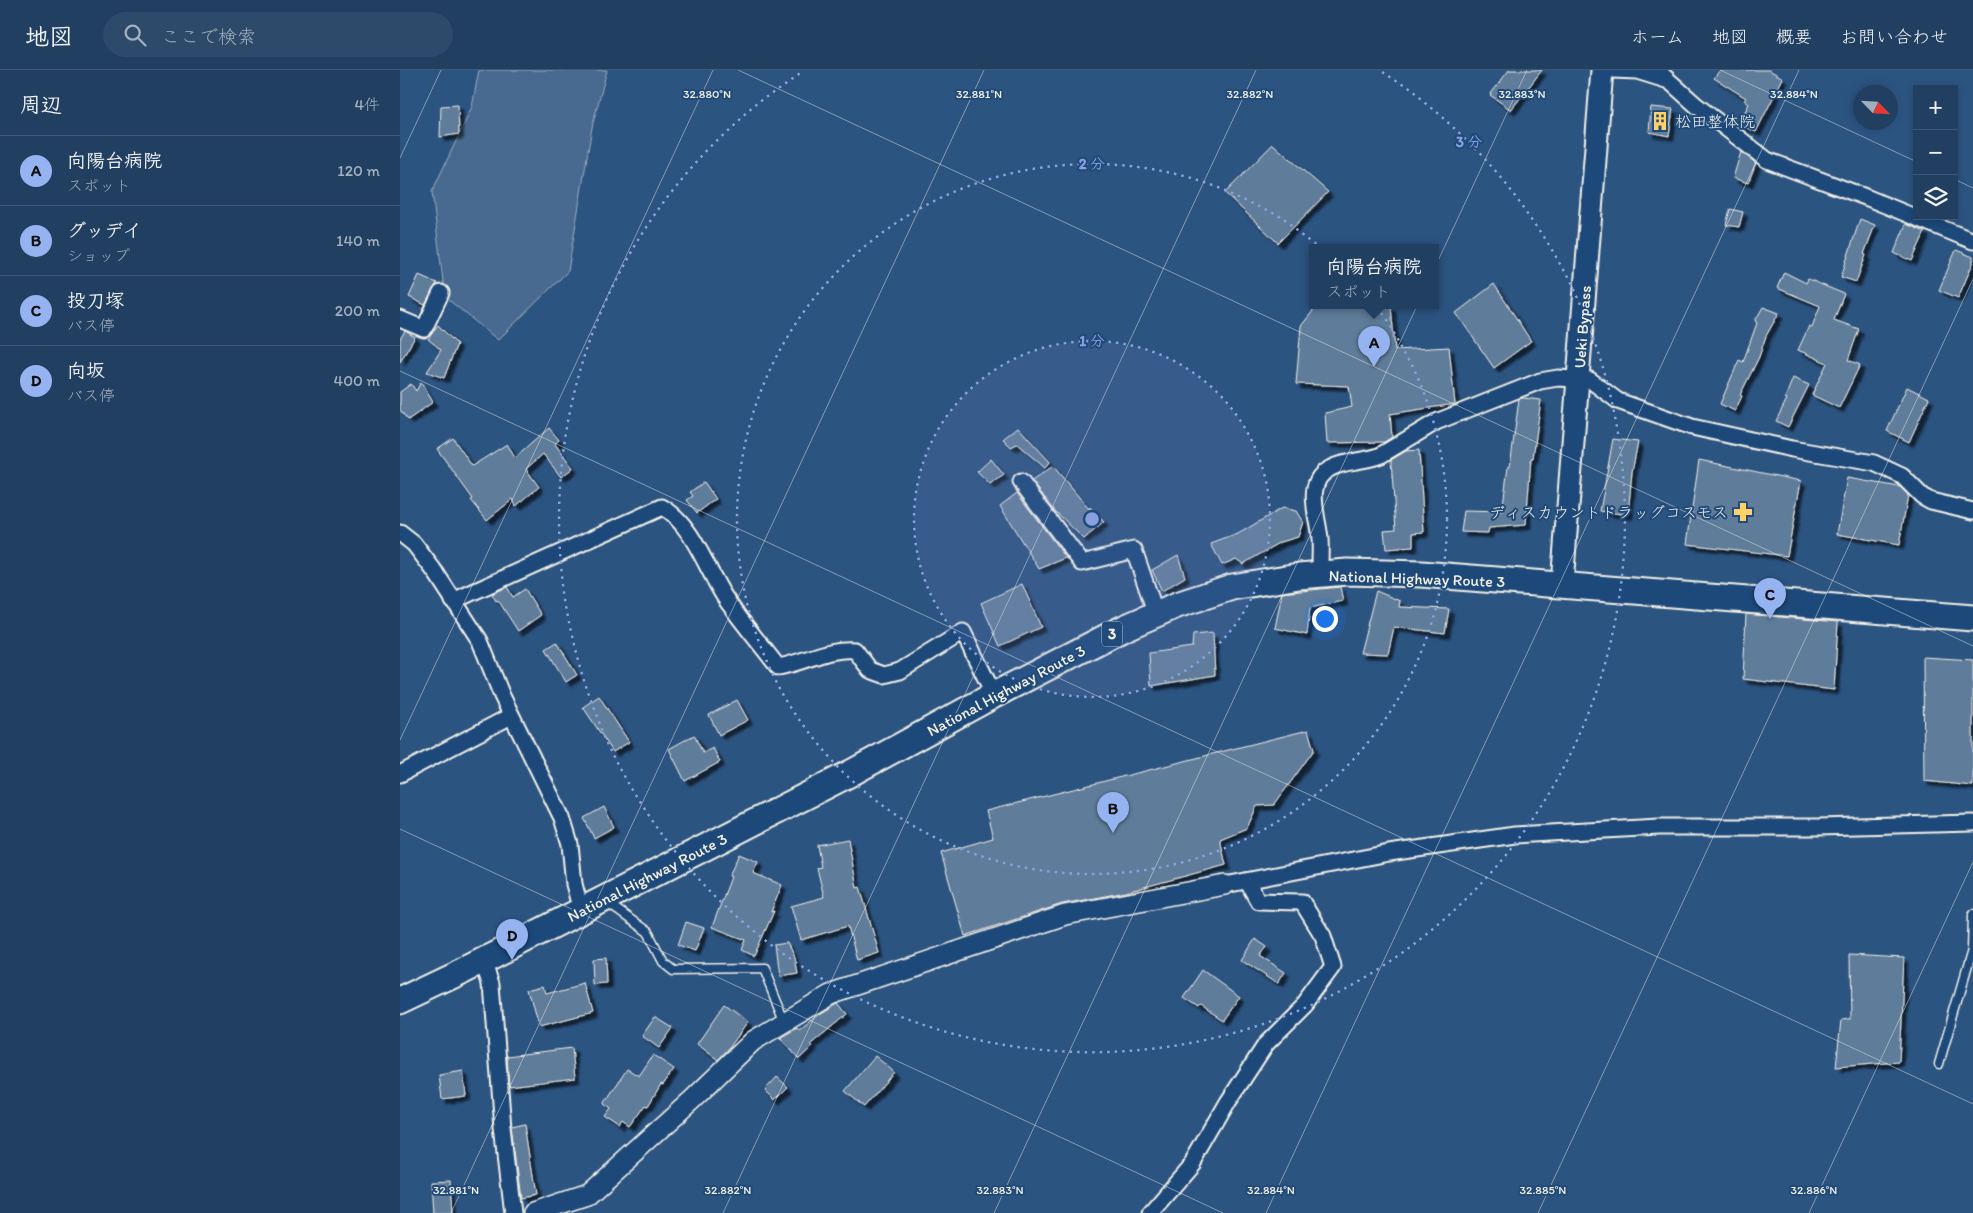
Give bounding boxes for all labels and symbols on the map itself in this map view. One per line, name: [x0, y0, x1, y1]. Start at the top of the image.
north arrow: [1853, 85, 1898, 130]
text: 32.880°N: [683, 87, 731, 101]
text: 32.881°N: [956, 87, 1002, 101]
text: 32.882°N: [1227, 87, 1273, 101]
text: 32.883°N: [1498, 87, 1546, 101]
text: 32.884°N: [1770, 87, 1818, 101]
building icon: 松田整体院: [1649, 110, 1671, 132]
place label: 松田整体院: [1675, 112, 1755, 131]
text: 3 分: [1456, 133, 1482, 151]
text: 2 分: [1079, 155, 1105, 173]
street label: Ueki Bypass: [1570, 285, 1595, 369]
pin: A: [1358, 326, 1390, 367]
text: 1 分: [1079, 332, 1105, 350]
pharmacy icon: ディスカウントドラッグコスモス: [1732, 501, 1754, 523]
place label: ディスカウントドラッグコスモス: [1489, 503, 1728, 522]
centre of rings: [1083, 510, 1101, 528]
street label: National Highway Route 3: [1328, 566, 1506, 591]
pin: C: [1754, 578, 1786, 619]
your location: [1312, 606, 1338, 632]
road number: 3: [1102, 622, 1122, 646]
street label: National Highway Route 3: [924, 640, 1089, 740]
pin: B: [1097, 792, 1129, 833]
street label: National Highway Route 3: [564, 829, 730, 926]
pin: D: [496, 919, 528, 960]
text: 32.881°N: [433, 1183, 479, 1197]
text: 32.882°N: [705, 1183, 751, 1197]
text: 32.883°N: [976, 1183, 1024, 1197]
text: 32.884°N: [1247, 1183, 1295, 1197]
text: 32.885°N: [1520, 1183, 1566, 1197]
text: 32.886°N: [1791, 1183, 1837, 1197]

